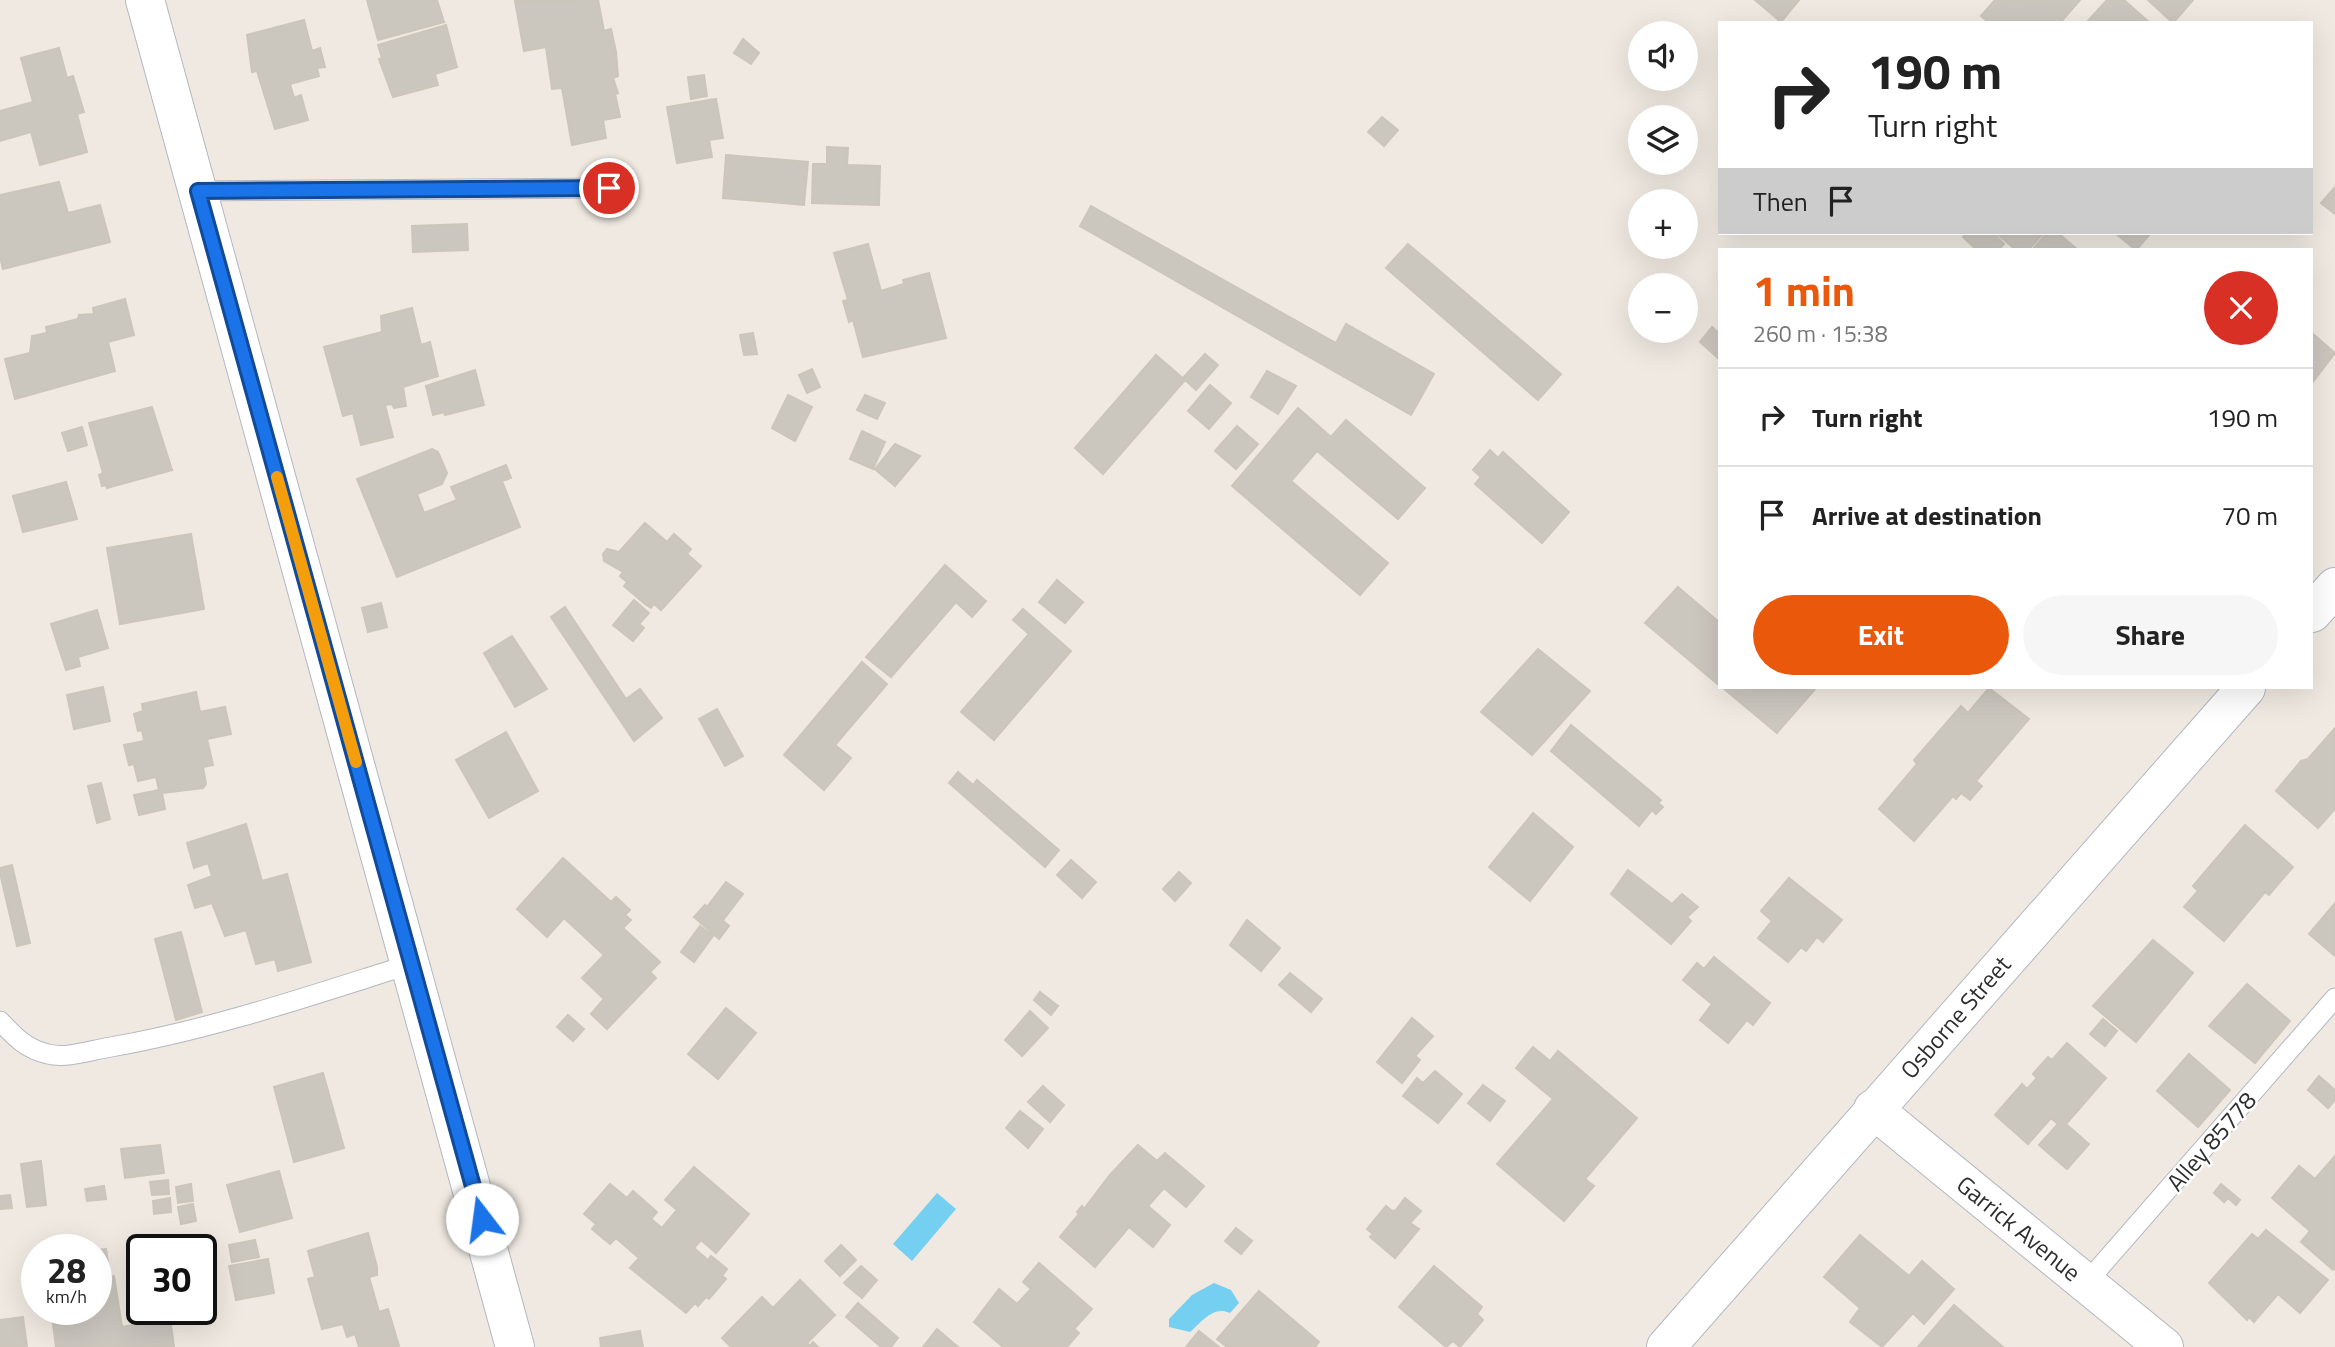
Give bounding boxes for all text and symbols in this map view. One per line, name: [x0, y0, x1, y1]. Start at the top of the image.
map controls: [1628, 21, 1698, 343]
button: sound: [1628, 21, 1698, 91]
text: 190 m: [1868, 33, 2002, 108]
icon: right: [1753, 49, 1844, 140]
text: Turn right: [1868, 101, 1997, 149]
button: layers: [1628, 105, 1698, 175]
pin: [579, 158, 639, 218]
icon: arrive: [590, 169, 628, 207]
text: Then: [1753, 182, 1808, 221]
icon: arrive: [1822, 182, 1860, 220]
button: +: [1628, 189, 1698, 259]
text: 1 min: [1753, 258, 1855, 322]
button: close: [2204, 271, 2278, 345]
button: −: [1628, 273, 1698, 343]
text: 260 m · 15:38: [1753, 316, 1888, 351]
icon: right: [1753, 398, 1791, 436]
text: Turn right: [1812, 398, 1923, 437]
text: 190 m: [2207, 398, 2278, 437]
icon: arrive: [1753, 496, 1791, 534]
text: Arrive at destination: [1812, 496, 2042, 535]
text: 70 m: [2221, 496, 2278, 535]
button: Exit: [1753, 595, 2009, 675]
button: Share: [2023, 595, 2278, 675]
street label: Osborne Street: [1891, 947, 2019, 1086]
street label: Alley 85778: [2158, 1083, 2264, 1199]
street label: Garrick Avenue: [1949, 1167, 2089, 1289]
position arrow: [445, 1182, 519, 1256]
speed limit sign: 30: [126, 1234, 217, 1325]
text: 28: [47, 1243, 86, 1297]
text: km/h: [46, 1283, 87, 1310]

